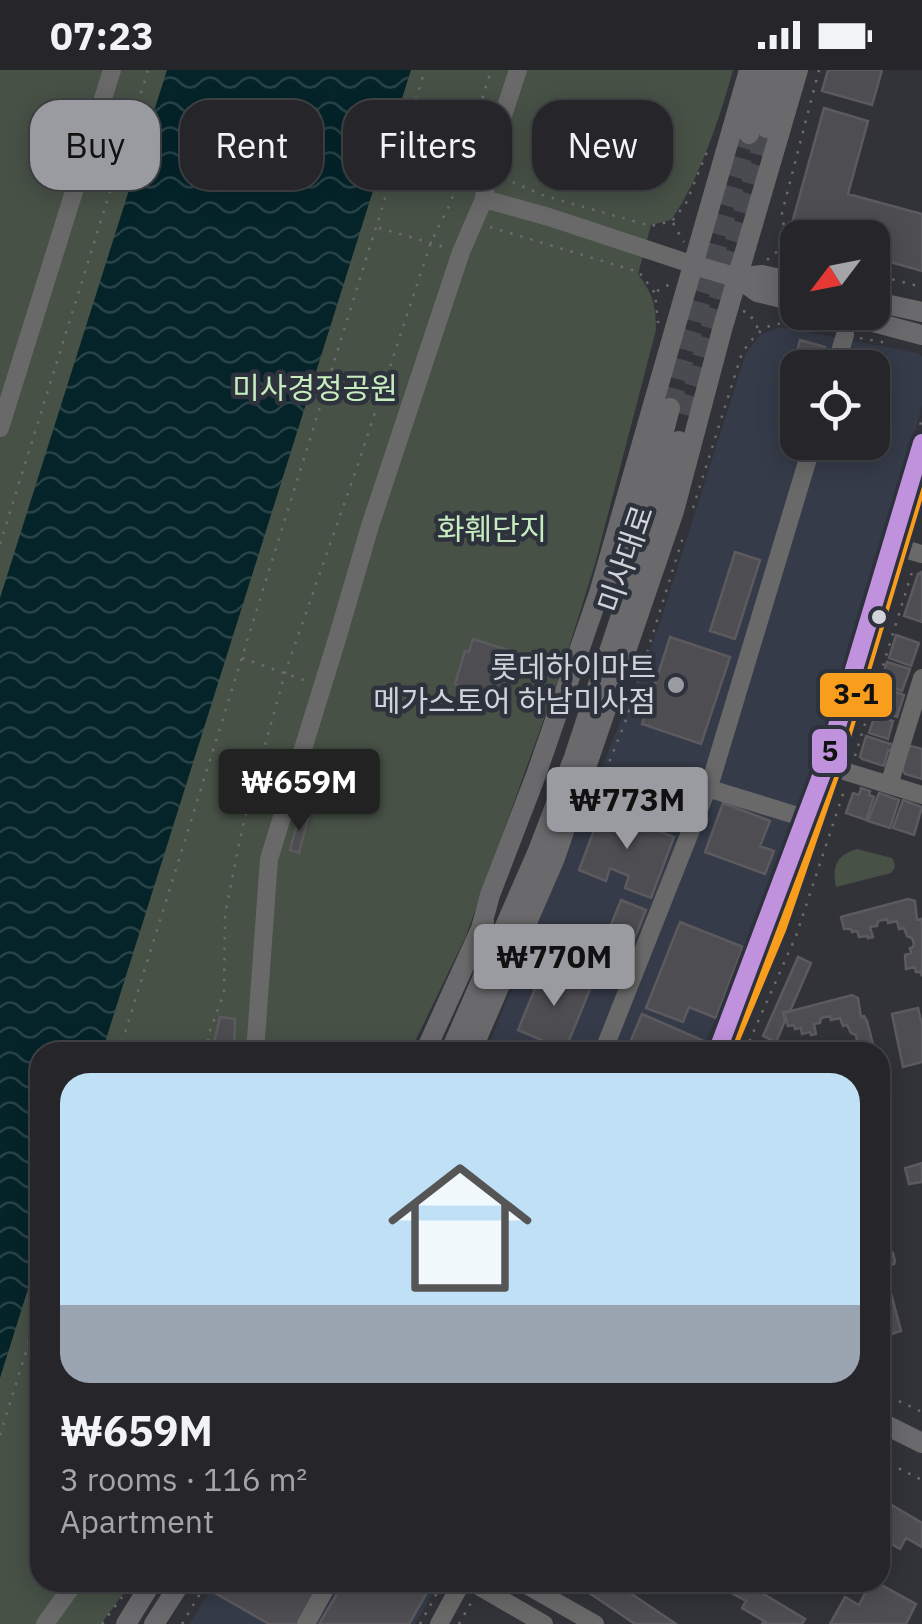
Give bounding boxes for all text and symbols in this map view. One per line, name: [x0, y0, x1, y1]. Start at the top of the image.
text: 07:23: [50, 11, 154, 60]
chip: Buy: [30, 100, 160, 190]
chip: Rent: [180, 100, 323, 190]
chip: Filters: [343, 100, 512, 190]
chip: New: [532, 100, 673, 190]
north arrow: [780, 220, 890, 330]
map controls: [780, 220, 890, 460]
button: locate: [780, 350, 890, 460]
park label: 미사경정공원: [232, 368, 398, 407]
street label: 미사대로: [588, 500, 661, 617]
park label: 화훼단지: [437, 509, 547, 548]
unlabelled marker: [869, 607, 889, 627]
place label: 롯데하이마트 메가스토어 하남미사점: [373, 647, 656, 720]
line badge: 3-1: [818, 671, 894, 719]
marker: 롯데하이마트 메가스토어 하남미사점: [665, 674, 687, 696]
text: 3-1: [834, 675, 879, 712]
line badge: 5: [810, 727, 849, 775]
text: 5: [822, 732, 838, 769]
pin: ₩659M: [229, 749, 369, 834]
text: ₩659M: [241, 760, 357, 802]
pin: ₩773M: [557, 767, 697, 852]
text: ₩773M: [569, 778, 685, 820]
pin: ₩770M: [484, 924, 624, 1009]
text: ₩770M: [496, 935, 612, 977]
icon: home: [370, 1138, 550, 1318]
text: ₩659M: [60, 1403, 213, 1458]
text: 3 rooms · 116 m²: [60, 1458, 307, 1500]
text: Apartment: [60, 1500, 214, 1542]

